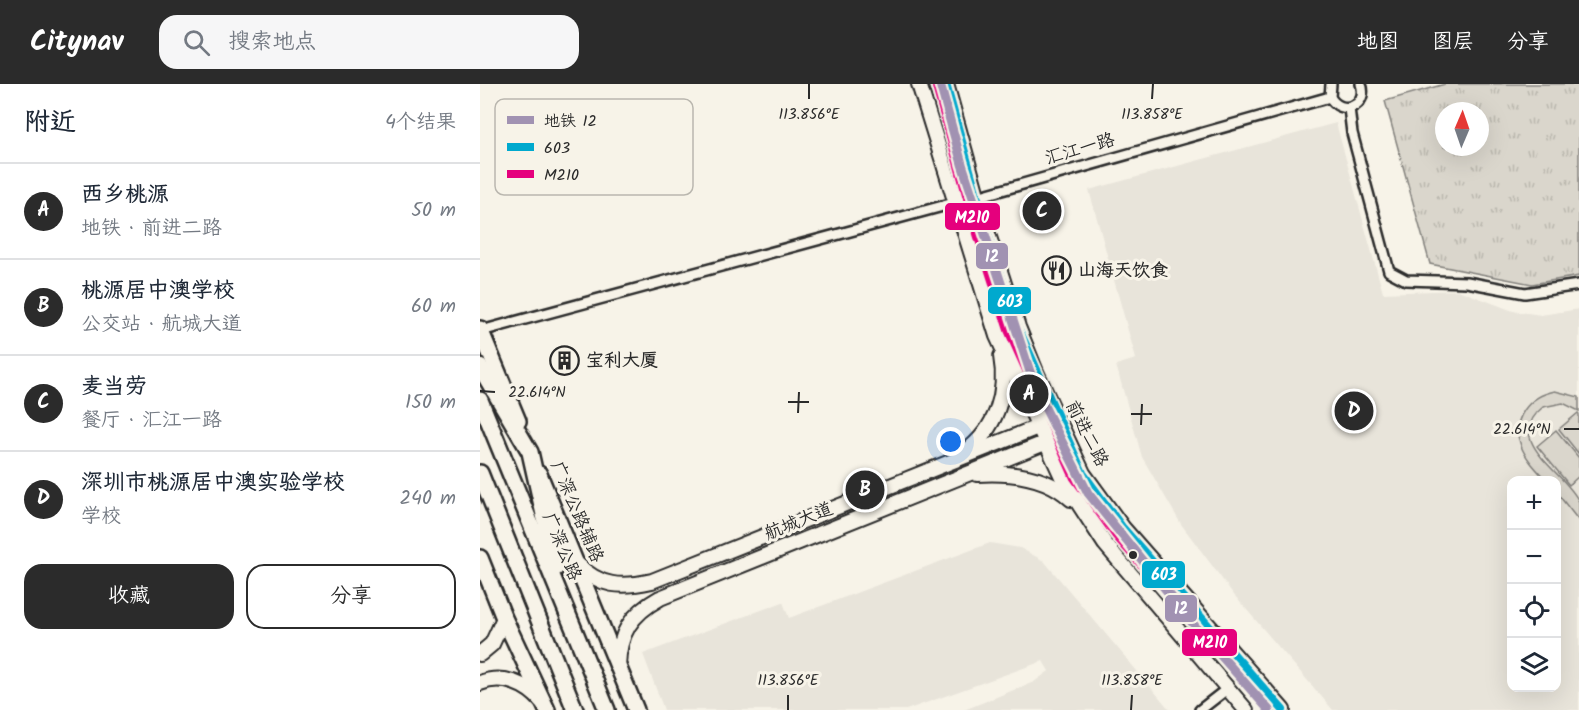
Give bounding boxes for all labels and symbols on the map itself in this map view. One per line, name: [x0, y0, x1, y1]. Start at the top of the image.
legend: [495, 99, 693, 195]
north arrow: [1435, 102, 1489, 156]
text: 113.856°E: [779, 103, 841, 127]
text: 113.858°E: [1121, 103, 1184, 127]
text: 地铁 12: [544, 109, 597, 134]
street label: 汇江一路: [1041, 126, 1119, 174]
text: 603: [544, 136, 570, 161]
text: M210: [544, 163, 579, 188]
pin: C: [1022, 188, 1062, 234]
line badge: M210: [944, 202, 1001, 231]
text: M210: [955, 206, 990, 231]
line badge: 12: [975, 242, 1009, 270]
text: 12: [985, 245, 999, 270]
restaurant icon: 山海天饮食: [1041, 255, 1073, 287]
place label: 山海天饮食: [1078, 257, 1168, 286]
line badge: 603: [987, 286, 1032, 315]
text: 603: [997, 290, 1023, 315]
building icon: 宝利大厦: [549, 345, 581, 377]
place label: 宝利大厦: [586, 347, 658, 376]
pin: A: [1010, 372, 1048, 416]
text: 22.614°N: [508, 381, 566, 405]
pin: D: [1334, 388, 1374, 434]
street label: 前进二路: [1057, 395, 1115, 473]
text: 22.614°N: [1493, 418, 1551, 442]
your location: [936, 427, 965, 456]
street label: 广深公路辅路: [545, 458, 607, 566]
pin: B: [846, 468, 884, 512]
street label: 航城大道: [760, 495, 838, 549]
street label: 广深公路: [537, 510, 585, 584]
unlabelled marker: [1127, 549, 1139, 561]
line badge: 603: [1141, 560, 1186, 589]
text: 603: [1151, 563, 1177, 588]
line badge: 12: [1164, 594, 1198, 623]
text: 12: [1174, 597, 1188, 622]
line badge: M210: [1181, 628, 1238, 657]
text: M210: [1193, 631, 1228, 656]
text: 113.856°E: [758, 669, 820, 693]
text: 113.858°E: [1101, 669, 1164, 693]

